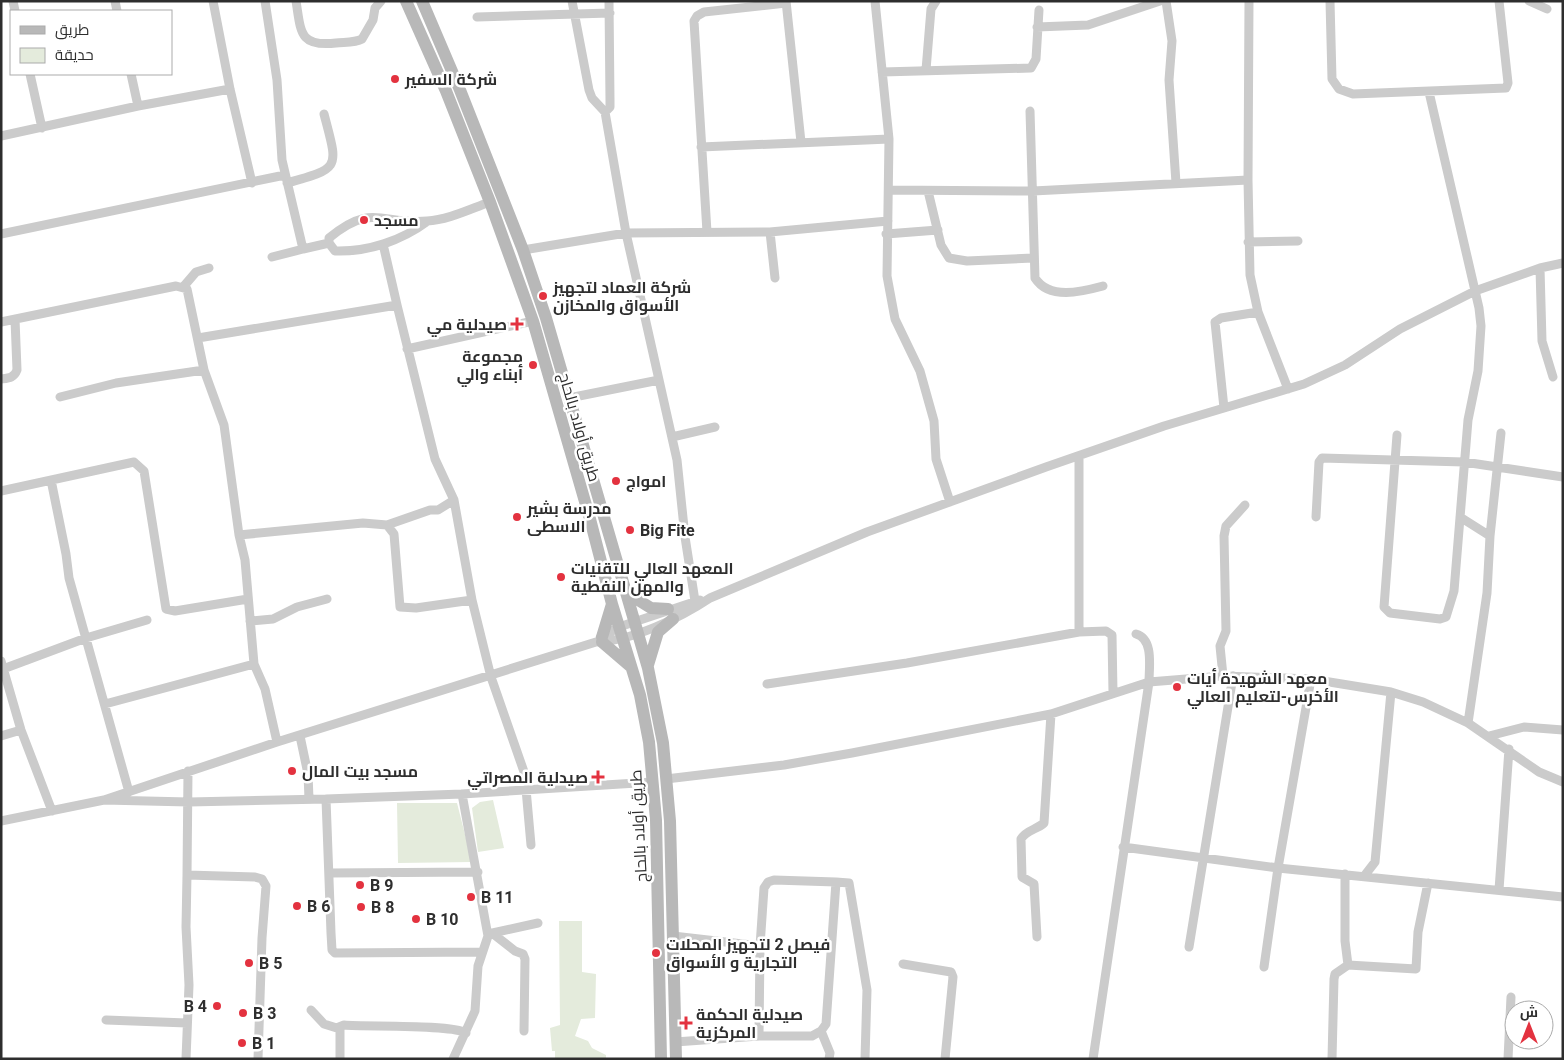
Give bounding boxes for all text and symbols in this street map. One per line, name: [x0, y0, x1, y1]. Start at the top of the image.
legend: [10, 10, 172, 75]
text: طريق: [55, 21, 89, 40]
text: حديقة: [55, 46, 94, 64]
place label: شركة السفير: [404, 70, 497, 89]
marker: شركة السفير: [389, 73, 401, 85]
place label: مسجد: [374, 211, 419, 230]
marker: مسجد: [358, 214, 370, 226]
place label: شركة العماد لتجهيز الأسواق والمخازن: [552, 278, 691, 315]
marker: شركة العماد لتجهيز الأسواق والمخازن: [537, 290, 549, 302]
place label: صيدلية مي: [427, 315, 507, 337]
marker: صيدلية مي: [511, 318, 523, 330]
place label: مجموعة أبناء والي: [457, 347, 523, 387]
marker: مجموعة أبناء والي: [527, 359, 539, 371]
street label: طريق أولاد بالحاج: [553, 370, 604, 484]
place label: امواج: [626, 472, 666, 492]
marker: امواج: [610, 475, 622, 487]
place label: مدرسة بشير الاسطى: [526, 499, 612, 536]
marker: مدرسة بشير الاسطى: [511, 511, 523, 523]
place label: Big Fite: [640, 521, 695, 540]
marker: Big Fite: [624, 524, 636, 536]
place label: المعهد العالي للتقنيات والمهن النفطية: [571, 559, 734, 596]
marker: المعهد العالي للتقنيات والمهن النفطية: [555, 571, 567, 583]
place label: معهد الشهيدة أيات الأخرس-لتعليم العالي: [1187, 668, 1339, 709]
marker: معهد الشهيدة أيات الأخرس-لتعليم العالي: [1171, 681, 1183, 693]
place label: مسجد بيت المال: [302, 762, 418, 781]
marker: مسجد بيت المال: [286, 765, 298, 777]
place label: صيدلية المصراتي: [467, 768, 588, 790]
street label: طريق أولاد بالحاج: [626, 769, 653, 883]
marker: صيدلية المصراتي: [592, 771, 604, 783]
place label: B 9: [370, 876, 393, 895]
marker: B 9: [354, 879, 366, 891]
place label: B 11: [481, 888, 514, 907]
marker: B 11: [465, 891, 477, 903]
place label: B 6: [307, 897, 330, 916]
place label: B 8: [371, 898, 394, 917]
marker: B 6: [291, 900, 303, 912]
marker: B 8: [355, 901, 367, 913]
place label: B 10: [426, 910, 459, 929]
marker: B 10: [410, 913, 422, 925]
place label: فيصل 2 لتجهيز المحلات التجارية و الأسواق: [666, 935, 830, 972]
marker: فيصل 2 لتجهيز المحلات التجارية و الأسواق: [650, 947, 662, 959]
place label: B 5: [259, 954, 282, 973]
marker: B 5: [243, 957, 255, 969]
place label: B 4: [184, 997, 207, 1016]
marker: B 4: [211, 1000, 223, 1012]
north arrow: [1504, 1000, 1554, 1050]
place label: B 3: [253, 1004, 276, 1023]
text: ش: [1520, 1004, 1538, 1021]
place label: صيدلية الحكمة المركزية: [696, 1005, 803, 1042]
marker: B 3: [237, 1007, 249, 1019]
marker: صيدلية الحكمة المركزية: [680, 1017, 692, 1029]
place label: B 1: [252, 1034, 275, 1053]
marker: B 1: [236, 1037, 248, 1049]

